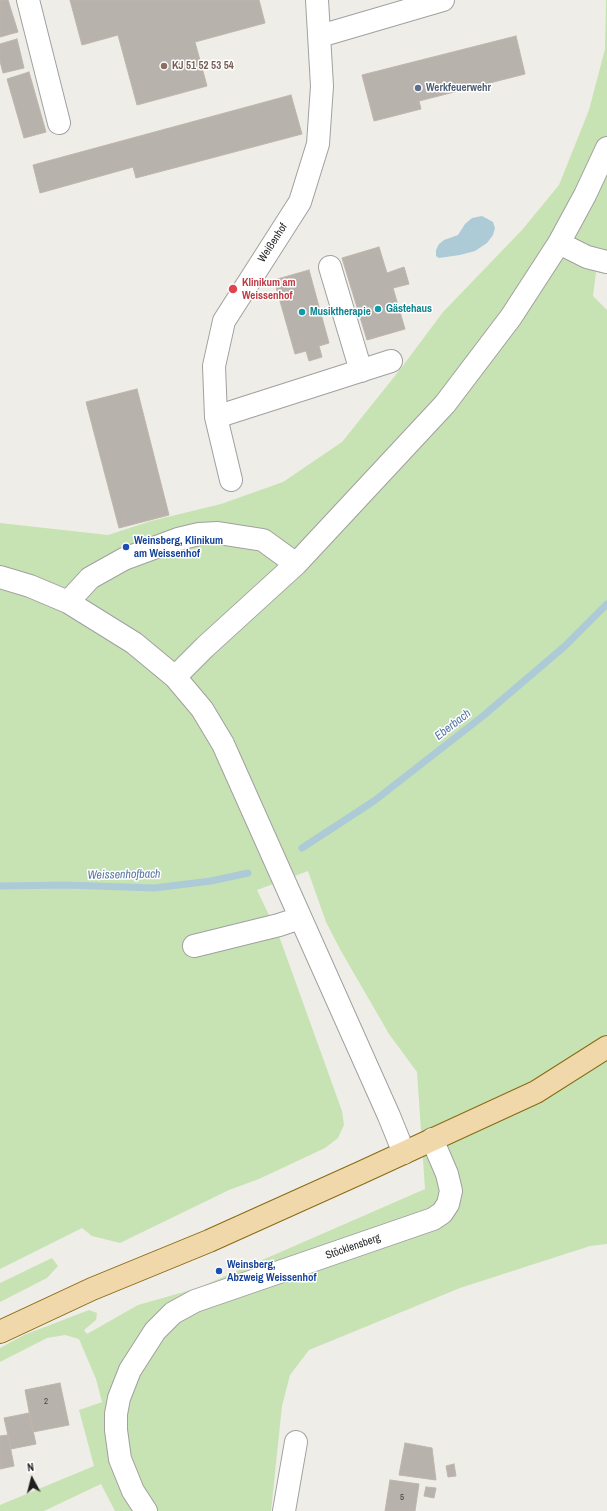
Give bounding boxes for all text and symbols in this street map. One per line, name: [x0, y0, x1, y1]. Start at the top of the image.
place label: KJ 51 52 53 54: [172, 59, 234, 73]
marker: KJ 51 52 53 54: [159, 61, 169, 71]
place label: Werkfeuerwehr: [426, 81, 491, 95]
marker: Werkfeuerwehr: [413, 83, 423, 93]
street label: Weißenhof: [255, 221, 291, 265]
place label: Klinikum am Weissenhof: [242, 276, 296, 302]
marker: Klinikum am Weissenhof: [227, 283, 239, 295]
place label: Gästehaus: [386, 302, 432, 316]
marker: Gästehaus: [373, 304, 383, 314]
place label: Musiktherapie: [310, 305, 371, 319]
marker: Musiktherapie: [297, 307, 307, 317]
place label: Weinsberg, Klinikum am Weissenhof: [134, 534, 223, 560]
marker: Weinsberg, Klinikum am Weissenhof: [121, 542, 131, 552]
water label: Eberbach: [432, 706, 474, 744]
water label: Weissenhofbach: [87, 867, 161, 883]
street label: Stöcklensberg: [324, 1231, 382, 1263]
place label: Weinsberg, Abzweig Weissenhof: [227, 1258, 317, 1284]
marker: Weinsberg, Abzweig Weissenhof: [214, 1266, 224, 1276]
house number: 2: [44, 1397, 48, 1407]
north arrow: [12, 1459, 52, 1499]
text: N: [26, 1460, 35, 1474]
house number: 5: [400, 1493, 404, 1503]

